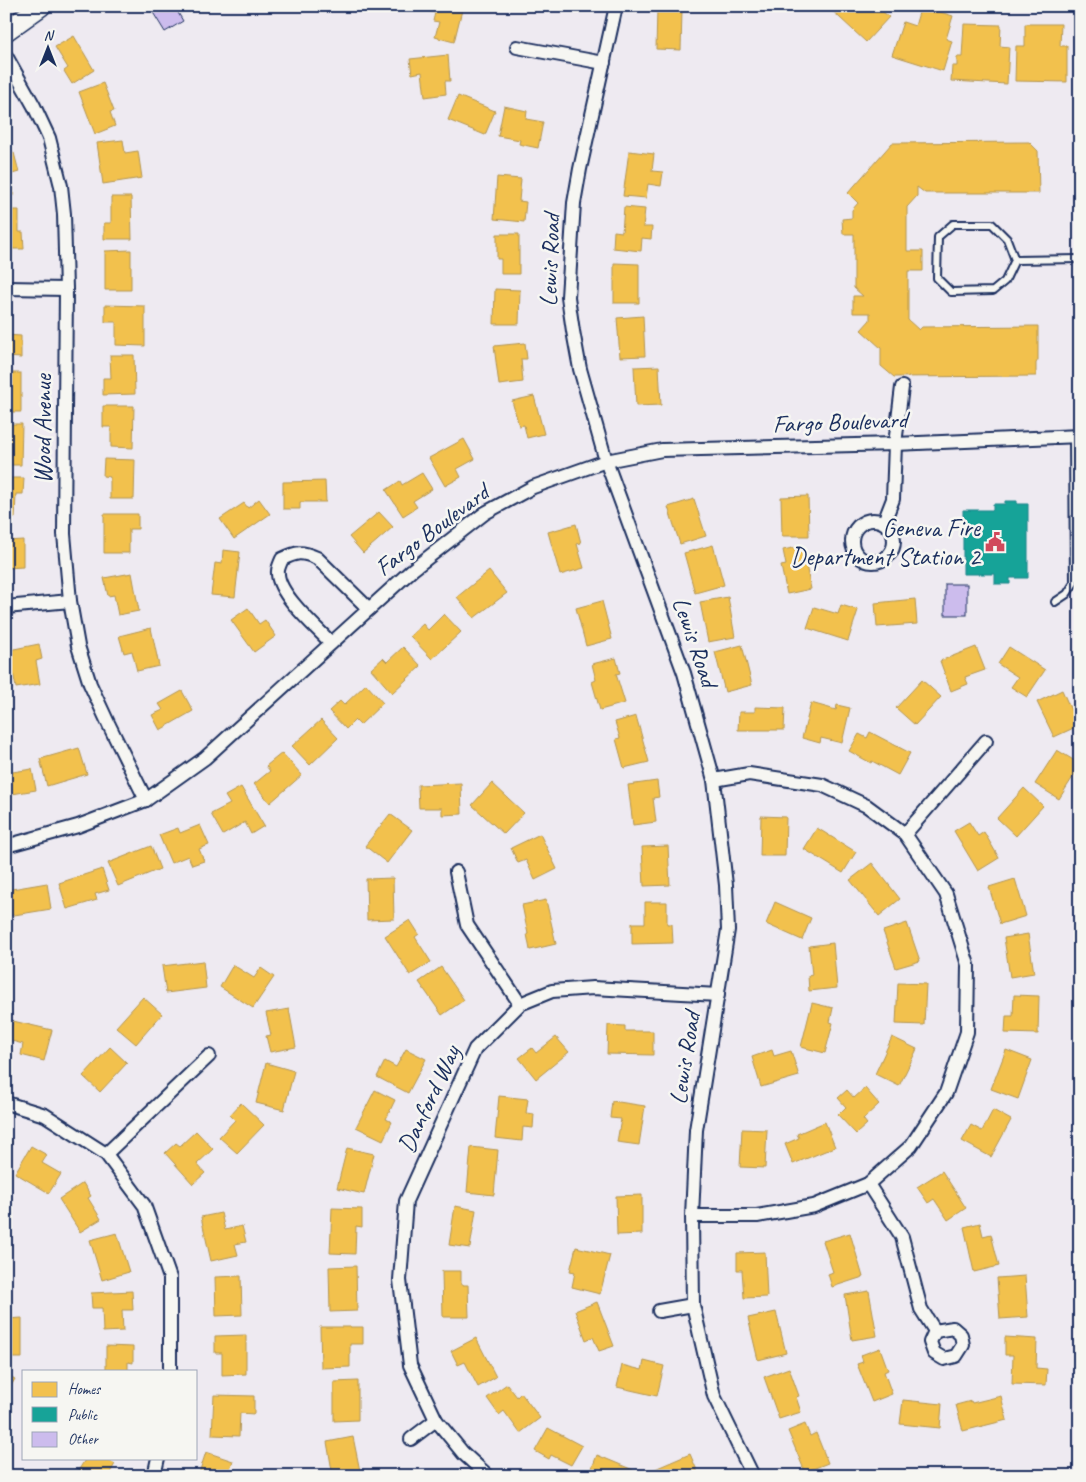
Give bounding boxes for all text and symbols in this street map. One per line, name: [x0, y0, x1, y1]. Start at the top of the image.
north arrow: [22, 22, 72, 72]
text: N: [44, 27, 55, 44]
street label: Lewis Road: [532, 210, 568, 307]
street label: Wood Avenue: [27, 373, 59, 484]
street label: Fargo Boulevard: [772, 404, 911, 440]
street label: Fargo Boulevard: [369, 475, 498, 583]
place label: Geneva Fire Department Station 2: [791, 512, 982, 573]
public building icon: Geneva Fire Department Station 2: [984, 531, 1006, 553]
street label: Lewis Road: [665, 593, 726, 694]
street label: Lewis Road: [662, 1006, 709, 1106]
street label: Danford Way: [390, 1039, 468, 1158]
legend: [22, 1370, 198, 1460]
text: Homes: [68, 1380, 102, 1399]
text: Public: [68, 1406, 98, 1425]
text: Other: [68, 1430, 99, 1449]

